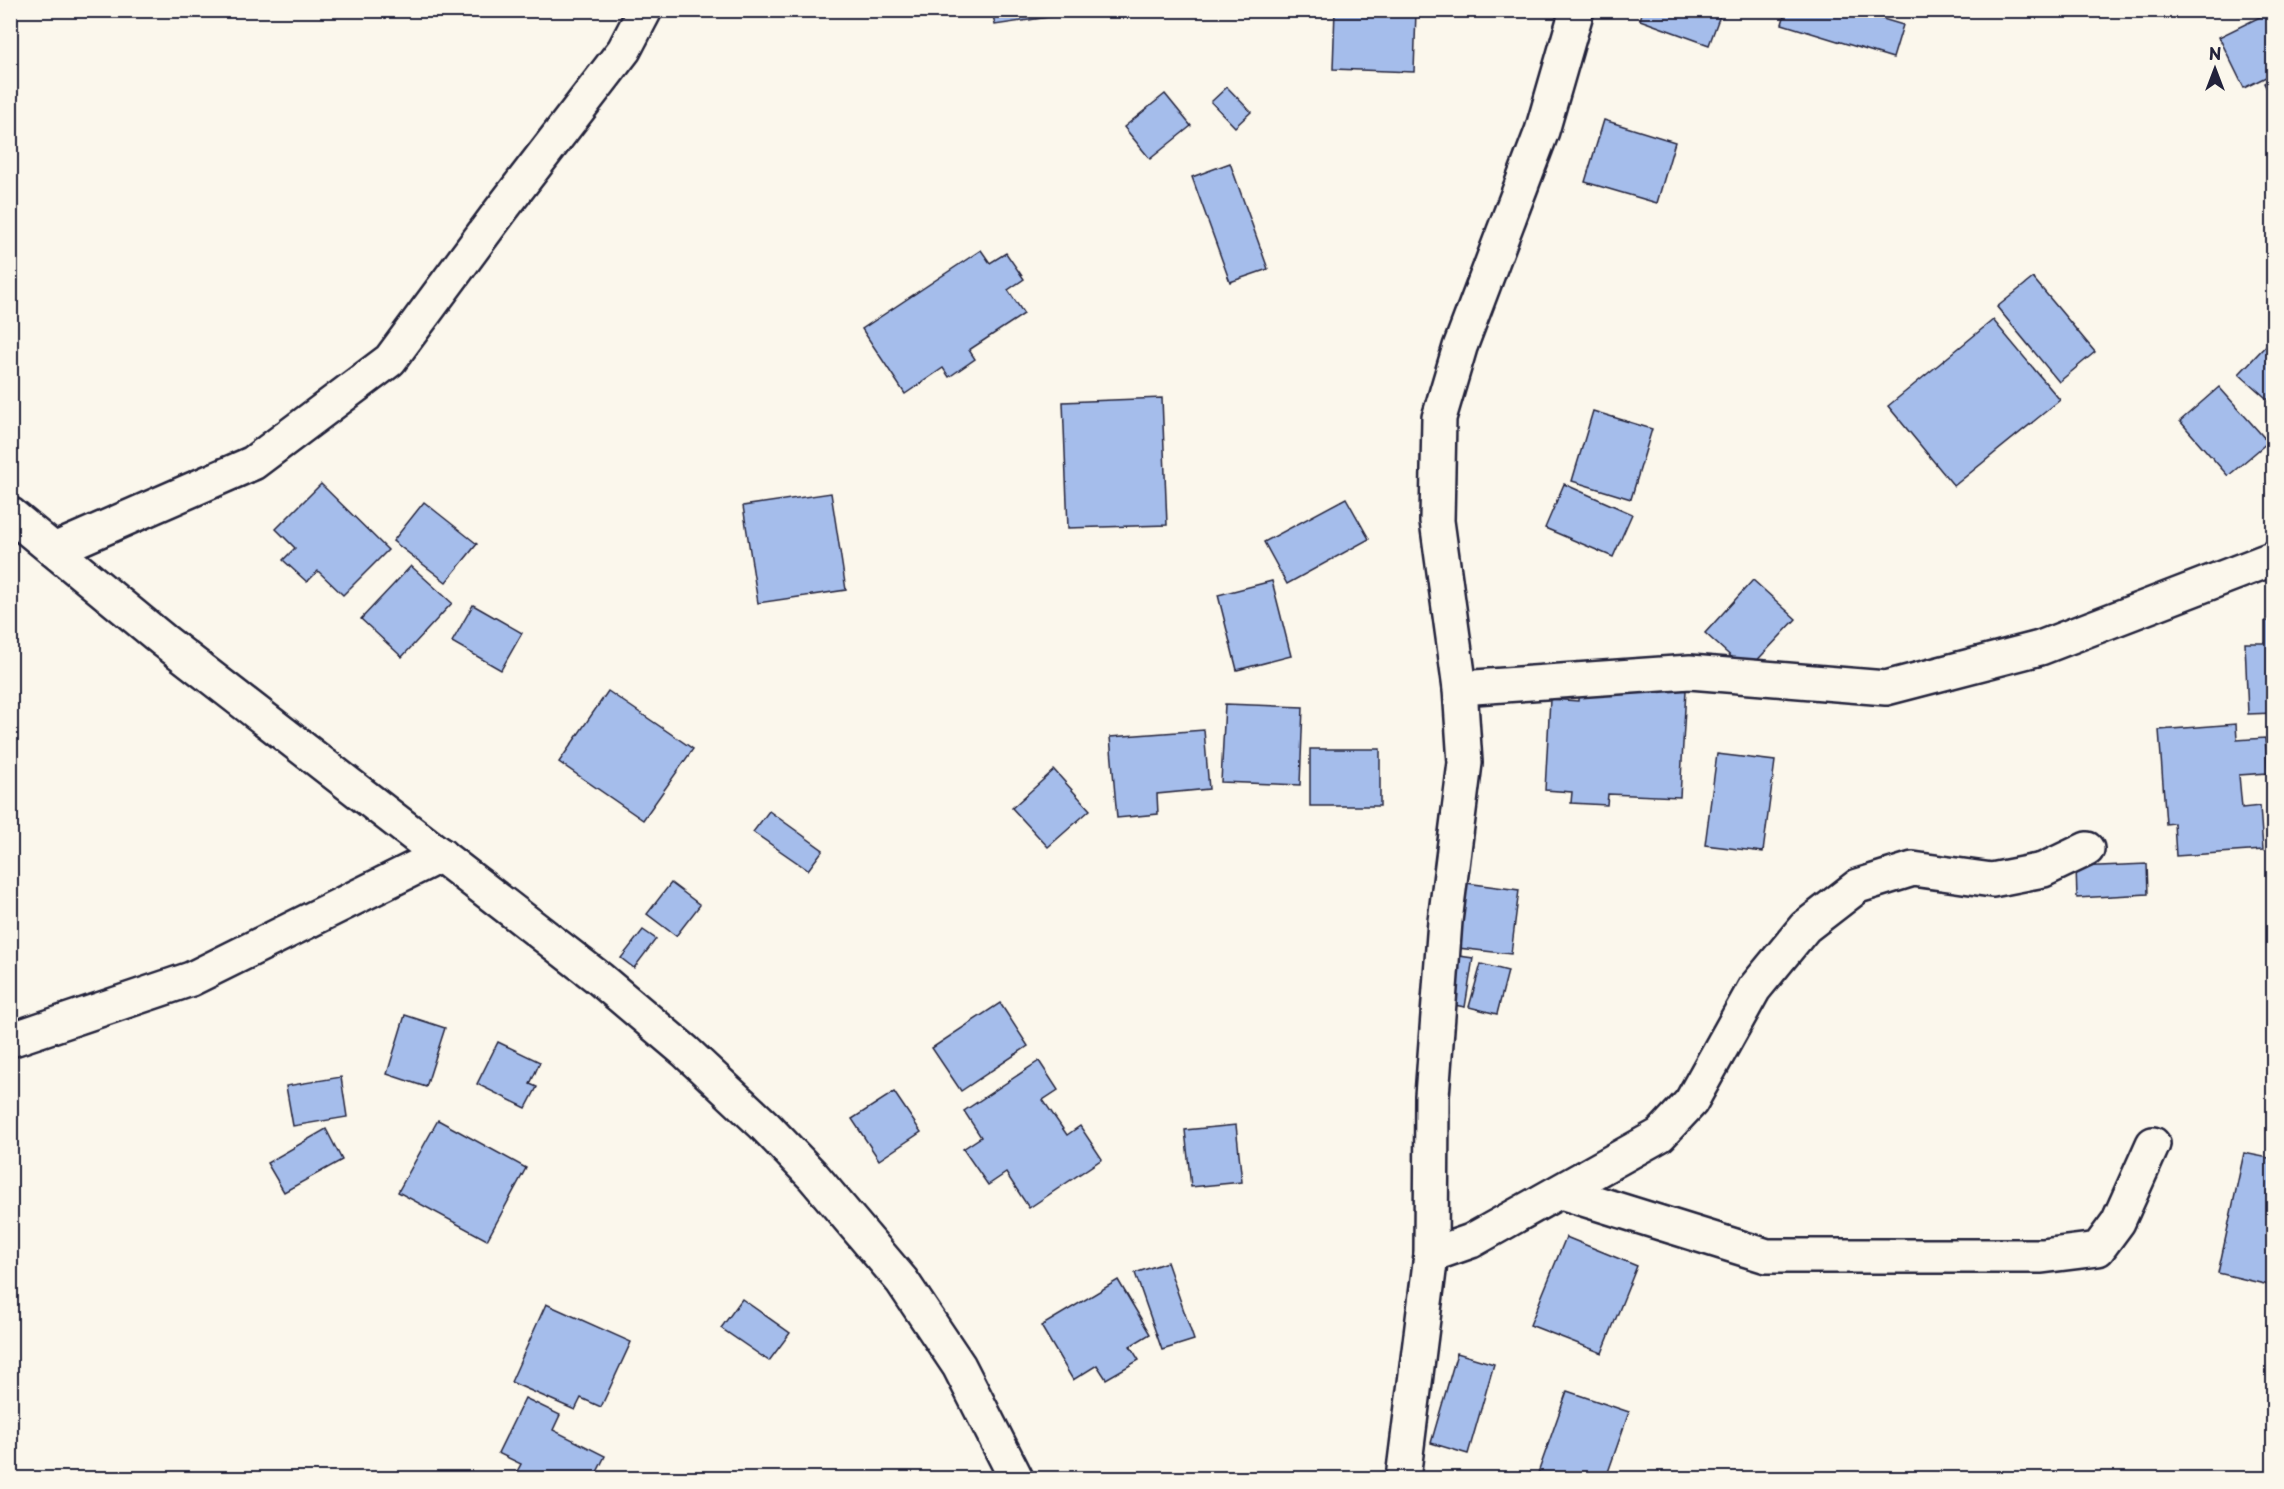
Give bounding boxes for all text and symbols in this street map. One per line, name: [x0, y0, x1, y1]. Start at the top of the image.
north arrow: [2185, 39, 2245, 99]
text: N: [2209, 41, 2221, 65]

